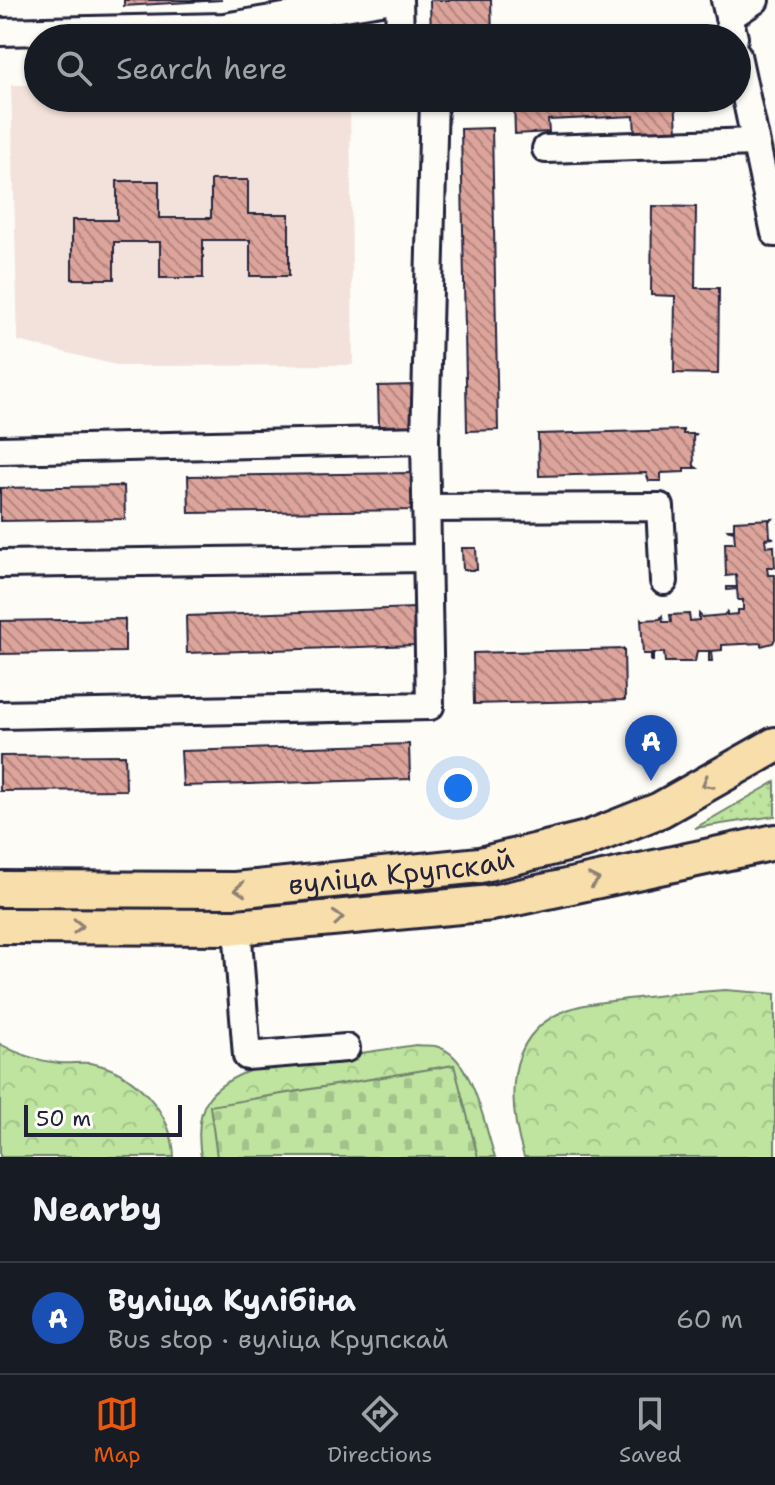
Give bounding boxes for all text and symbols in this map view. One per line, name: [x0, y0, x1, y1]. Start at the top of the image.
search box: [24, 24, 751, 112]
icon: search: [52, 46, 96, 90]
text: Search here: [116, 48, 287, 89]
pin: A: [625, 715, 677, 781]
your location: [438, 768, 478, 808]
one-way arrow: [701, 774, 715, 789]
street label: вуліца Крупскай: [286, 838, 518, 903]
one-way arrow: [587, 872, 601, 889]
one-way arrow: [233, 880, 246, 897]
one-way arrow: [331, 909, 344, 926]
one-way arrow: [72, 917, 85, 935]
scale bar: [24, 1101, 182, 1137]
text: 50 m: [36, 1104, 91, 1133]
text: Nearby: [32, 1186, 162, 1232]
text: Вуліца Кулібіна: [108, 1280, 356, 1321]
text: A: [48, 1301, 68, 1336]
text: 60 m: [676, 1301, 743, 1336]
text: Bus stop · вуліца Крупскай: [108, 1321, 449, 1356]
tab: Map: [93, 1392, 141, 1469]
tab: Directions: [327, 1392, 432, 1469]
tab: Saved: [619, 1392, 682, 1469]

